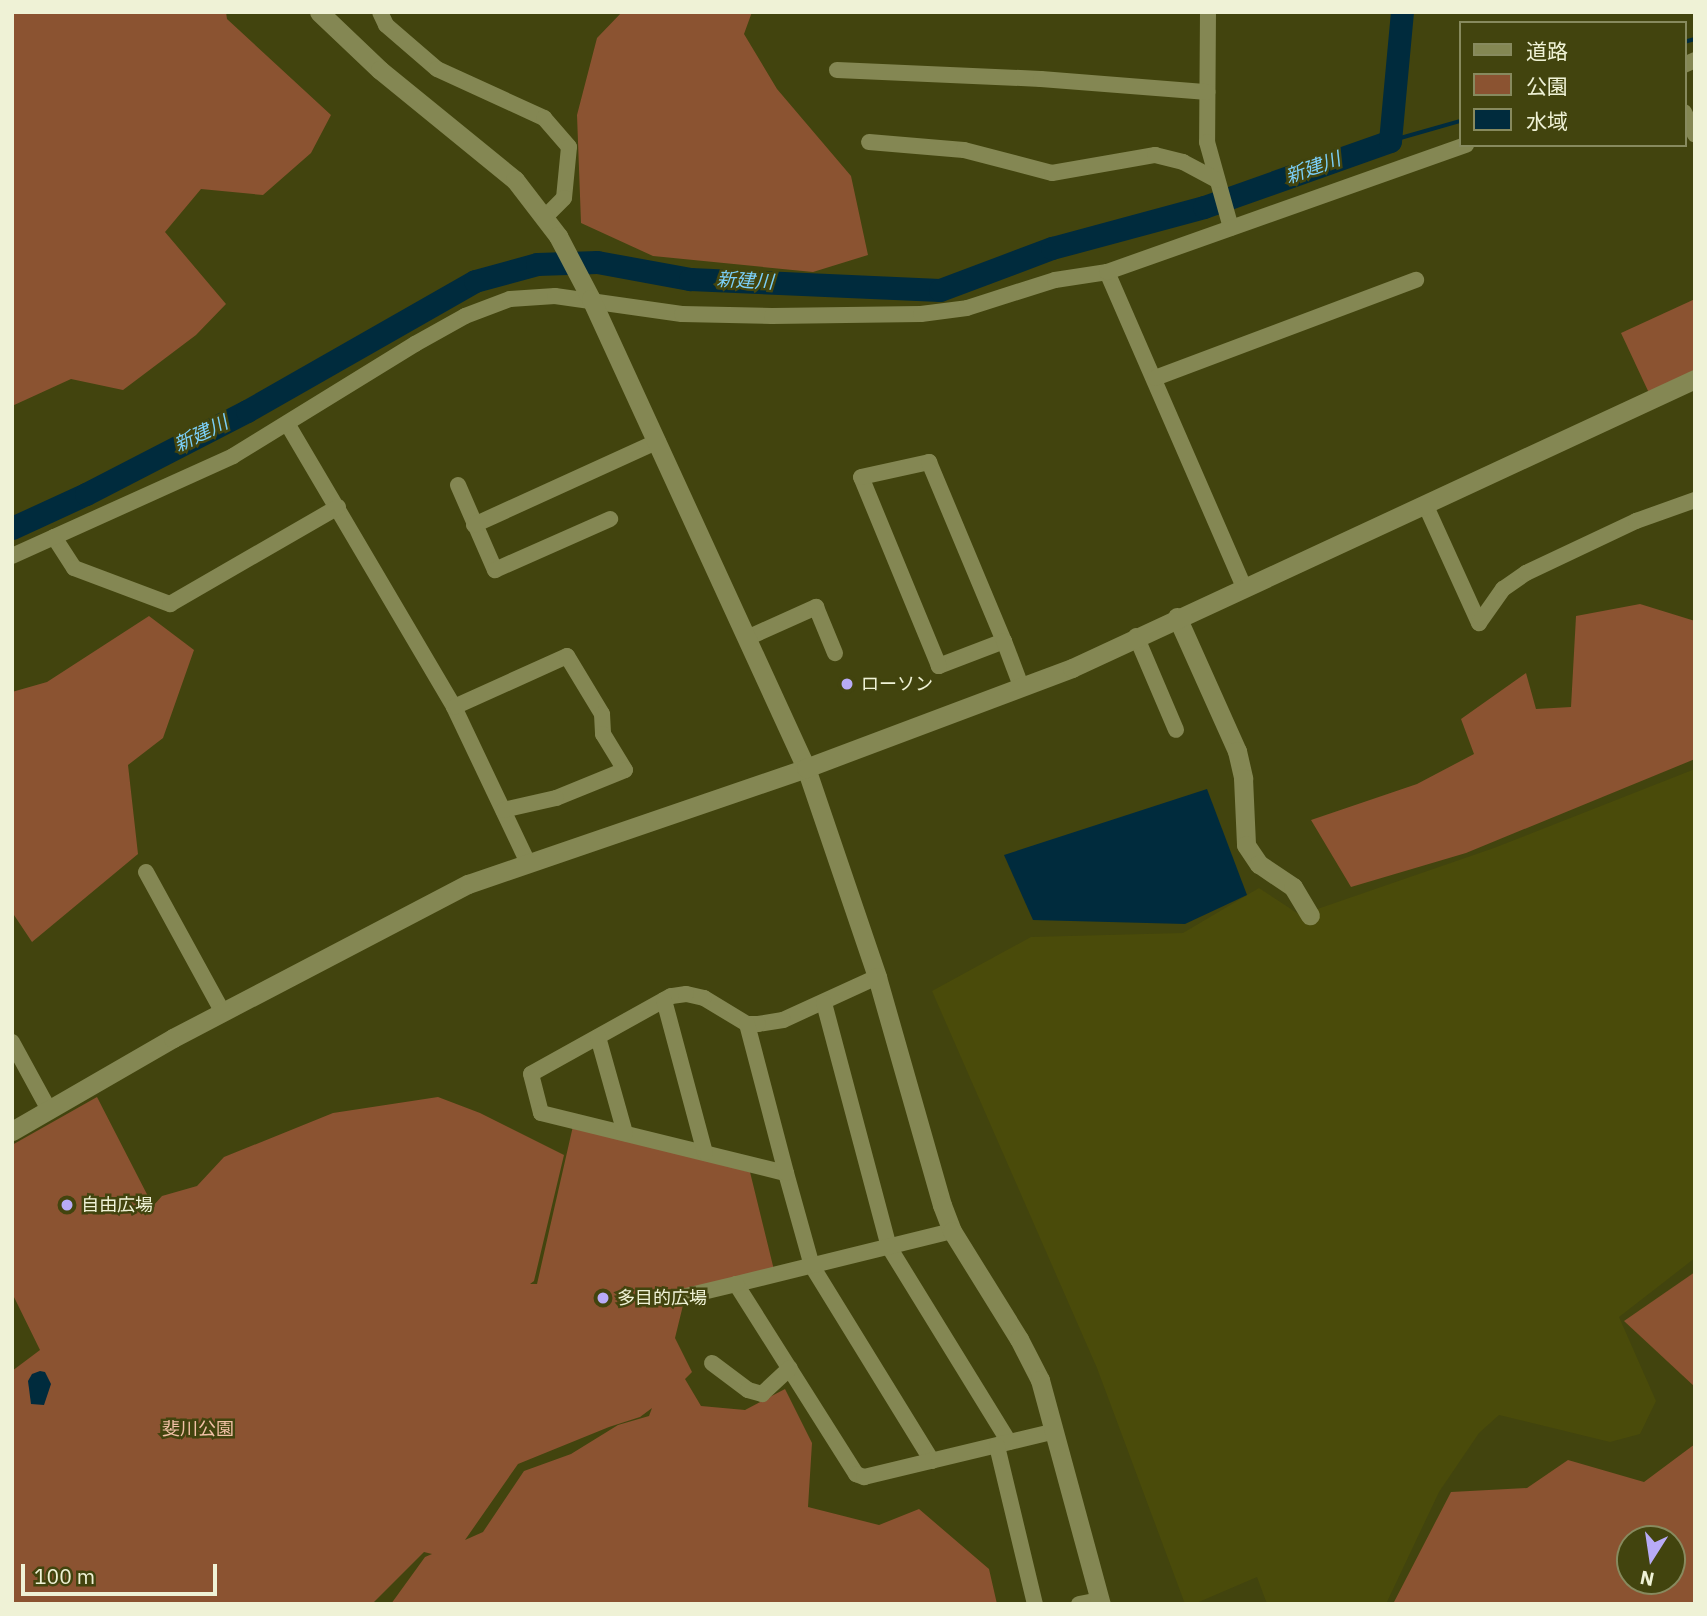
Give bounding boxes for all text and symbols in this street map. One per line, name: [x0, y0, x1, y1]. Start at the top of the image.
legend: [1458, 21, 1686, 147]
text: 道路: [1526, 37, 1568, 65]
text: 公園: [1526, 72, 1568, 100]
text: 水域: [1526, 107, 1568, 135]
water label: 新建川: [1282, 148, 1344, 188]
water label: 新建川: [716, 268, 774, 294]
water label: 新建川: [170, 411, 232, 457]
place label: ローソン: [861, 673, 933, 695]
marker: ローソン: [839, 676, 855, 692]
place label: 自由広場: [81, 1194, 153, 1216]
marker: 自由広場: [59, 1197, 75, 1213]
place label: 多目的広場: [617, 1287, 707, 1309]
marker: 多目的広場: [595, 1290, 611, 1306]
park label: 斐川公園: [162, 1418, 234, 1440]
north arrow: [1616, 1525, 1686, 1595]
scale bar: [24, 1550, 220, 1594]
text: 100 m: [34, 1562, 95, 1590]
text: N: [1638, 1565, 1656, 1592]

